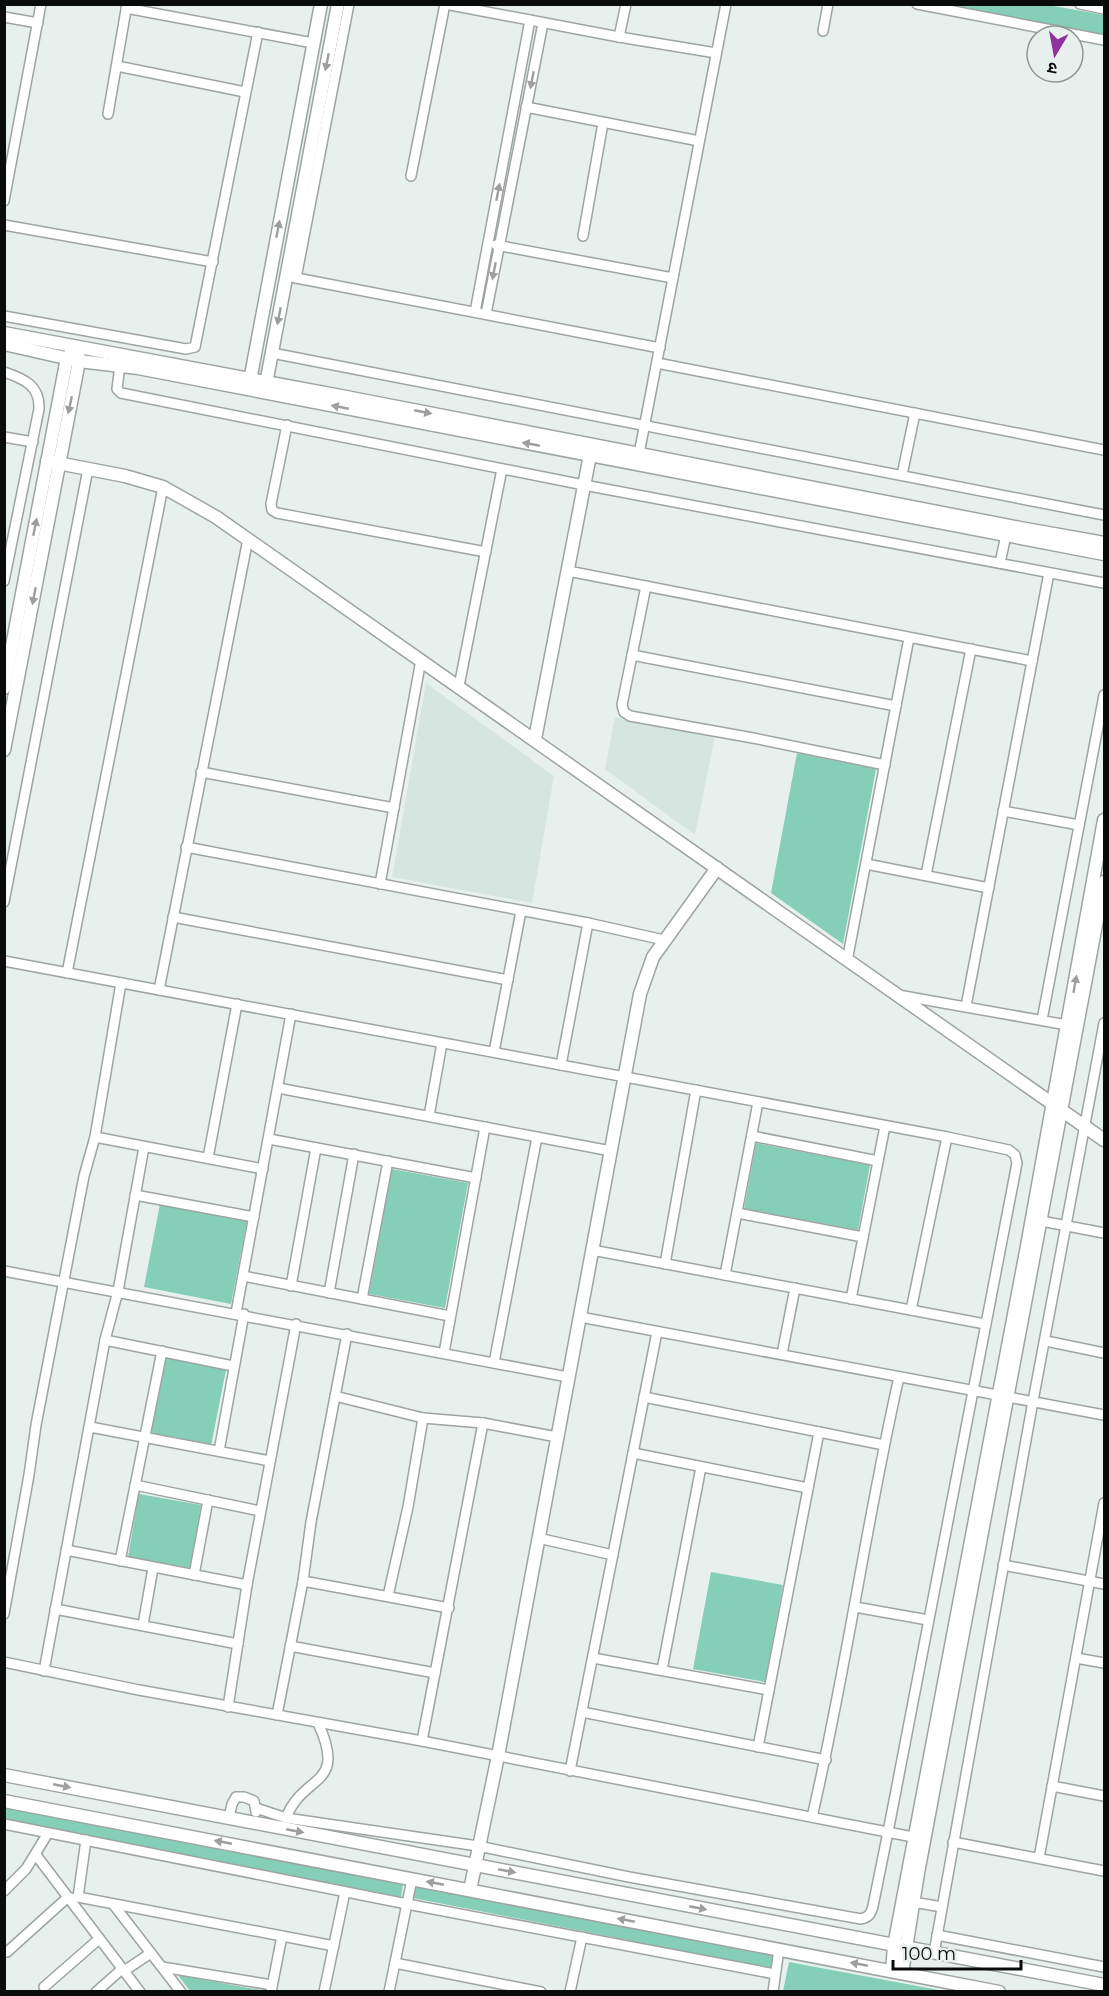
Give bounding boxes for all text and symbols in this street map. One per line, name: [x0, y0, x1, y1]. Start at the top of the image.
north arrow: [1025, 24, 1085, 84]
one-way arrow: [322, 53, 331, 72]
text: उ: [1046, 58, 1059, 78]
one-way arrow: [527, 71, 536, 90]
one-way arrow: [494, 183, 503, 202]
one-way arrow: [274, 220, 283, 239]
one-way arrow: [489, 262, 498, 281]
one-way arrow: [274, 306, 283, 325]
one-way arrow: [65, 395, 74, 414]
one-way arrow: [330, 403, 349, 412]
one-way arrow: [413, 408, 432, 417]
one-way arrow: [522, 439, 541, 448]
one-way arrow: [31, 518, 40, 537]
one-way arrow: [29, 587, 38, 606]
one-way arrow: [1071, 975, 1080, 994]
one-way arrow: [53, 1782, 72, 1791]
one-way arrow: [285, 1827, 304, 1836]
one-way arrow: [213, 1838, 232, 1847]
one-way arrow: [497, 1867, 516, 1876]
one-way arrow: [425, 1878, 444, 1887]
one-way arrow: [689, 1904, 708, 1913]
one-way arrow: [617, 1915, 636, 1924]
scale bar: [893, 1933, 1020, 1971]
text: 100 m: [902, 1943, 956, 1965]
one-way arrow: [850, 1959, 869, 1968]

